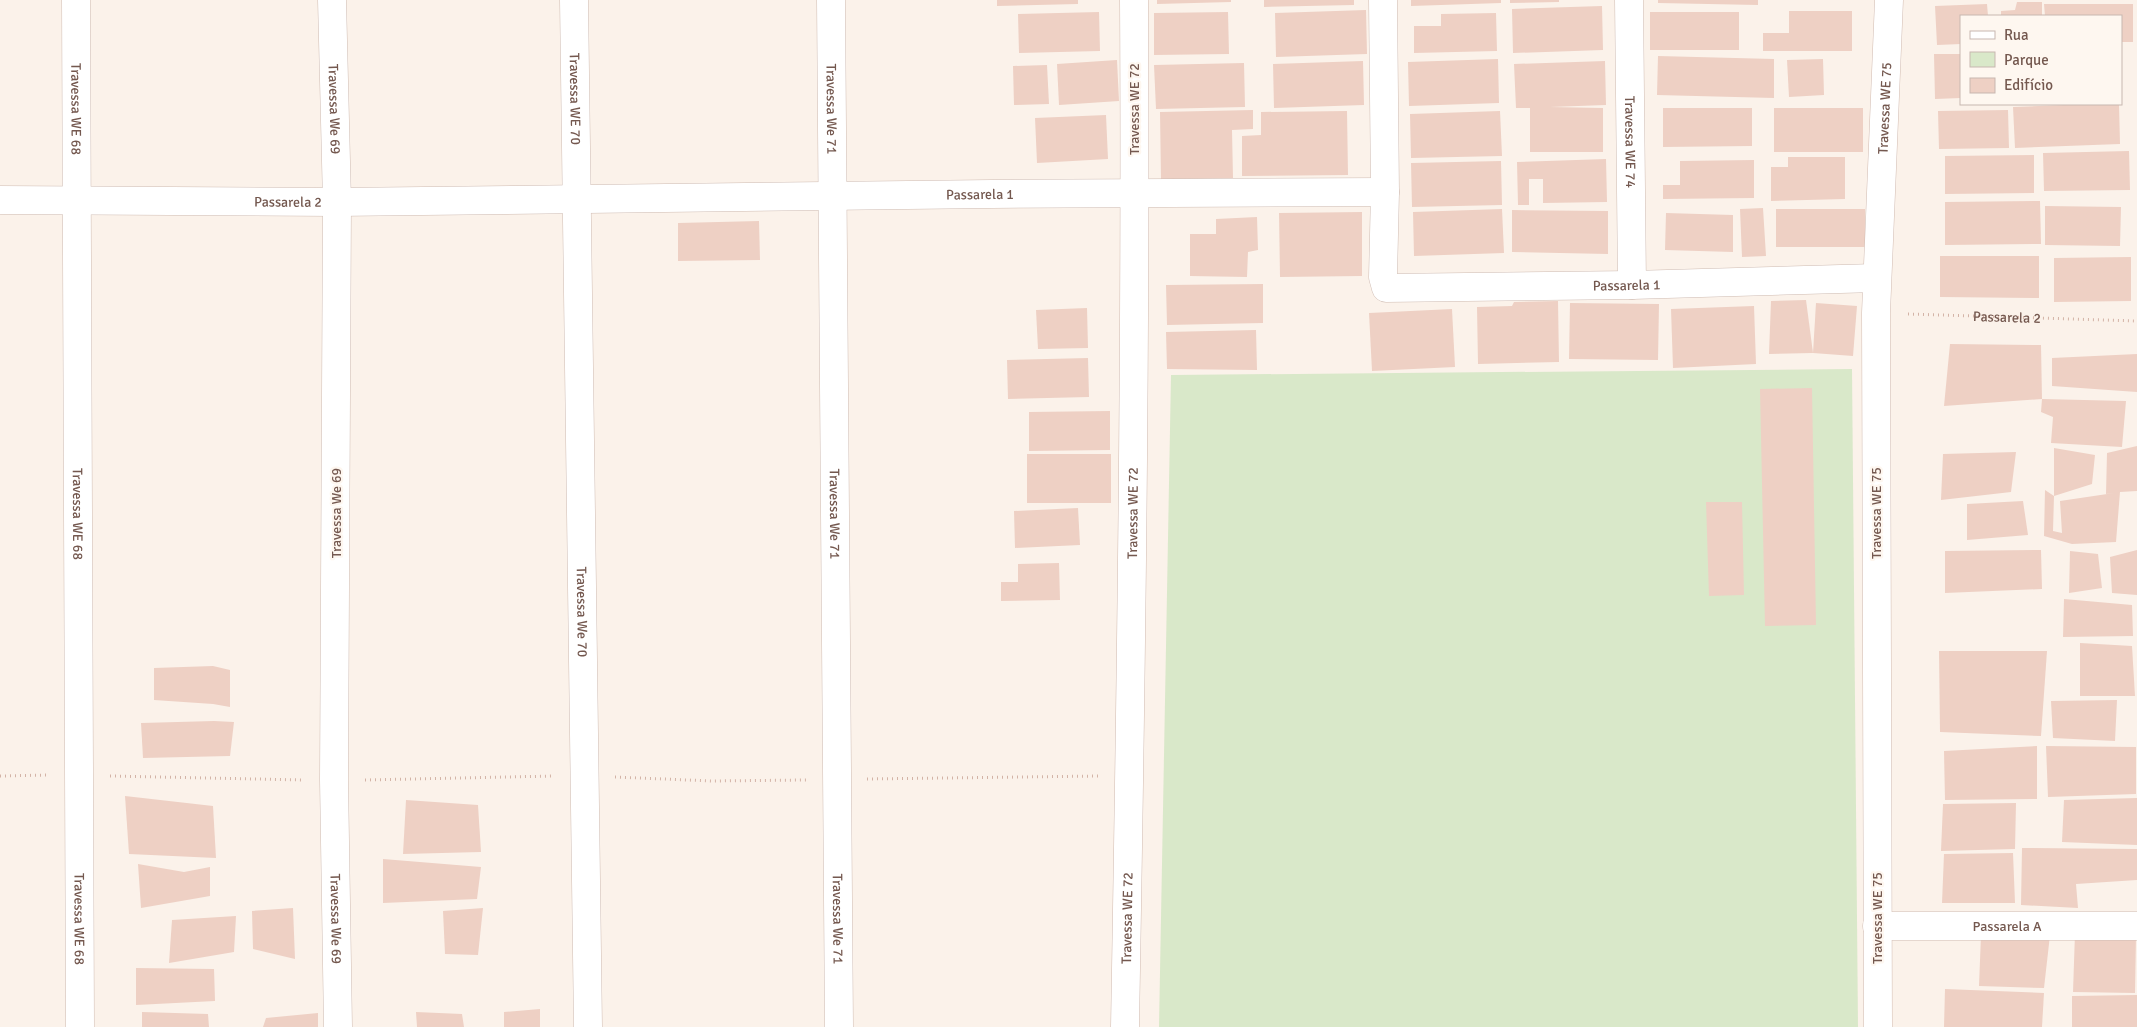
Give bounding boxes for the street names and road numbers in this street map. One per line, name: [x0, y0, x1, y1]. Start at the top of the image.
street label: Travessa WE 70: [566, 53, 584, 145]
street label: Travessa WE 75: [1874, 62, 1895, 154]
street label: Travessa WE 68: [68, 63, 85, 155]
street label: Travessa WE 72: [1126, 63, 1143, 155]
street label: Travessa We 69: [325, 64, 344, 154]
street label: Travessa We 71: [823, 64, 841, 154]
street label: Travessa WE 74: [1622, 96, 1639, 188]
street label: Passarela 1: [946, 185, 1014, 203]
street label: Passarela 2: [254, 193, 322, 210]
street label: Passarela 1: [1592, 276, 1661, 294]
street label: Passarela 2: [1973, 307, 2041, 327]
street label: Travessa WE 72: [1124, 467, 1141, 559]
street label: Travessa WE 75: [1868, 467, 1885, 559]
street label: Travessa WE 68: [69, 468, 87, 560]
street label: Travessa We 69: [328, 468, 345, 558]
street label: Travessa We 71: [826, 469, 844, 559]
street label: Travessa We 70: [573, 567, 591, 657]
street label: Travessa WE 72: [1118, 872, 1136, 964]
street label: Travessa WE 75: [1869, 872, 1886, 964]
street label: Travessa WE 68: [71, 873, 88, 965]
street label: Travessa We 69: [327, 874, 345, 964]
street label: Travessa We 71: [829, 874, 847, 964]
street label: Passarela A: [1973, 918, 2042, 935]

